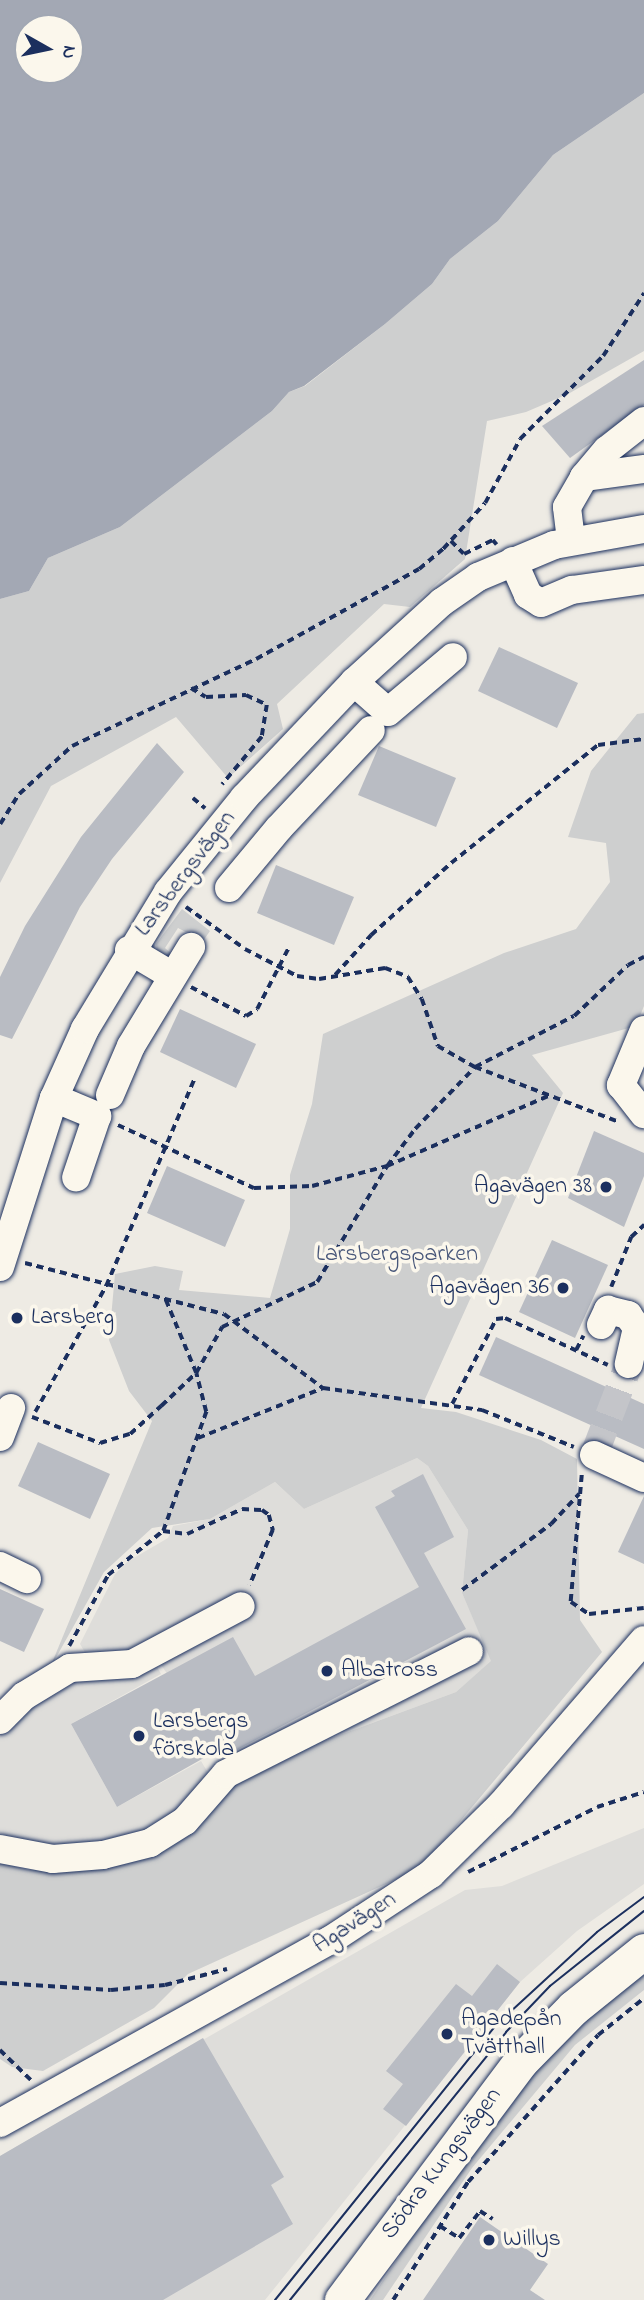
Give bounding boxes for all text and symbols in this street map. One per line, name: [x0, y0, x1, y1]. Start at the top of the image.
north arrow: [14, 14, 84, 84]
text: N: [54, 44, 83, 60]
street label: Larsbergsvägen: [129, 805, 243, 943]
place label: Agavägen 38: [474, 1173, 592, 1201]
marker: Agavägen 38: [598, 1179, 614, 1195]
park label: Larsbergsparken: [316, 1241, 478, 1269]
place label: Agavägen 36: [429, 1274, 549, 1302]
marker: Agavägen 36: [555, 1280, 571, 1296]
place label: Larsberg: [31, 1304, 114, 1332]
marker: Larsberg: [9, 1310, 25, 1326]
place label: Albatross: [341, 1657, 438, 1685]
marker: Albatross: [319, 1663, 335, 1679]
place label: Larsbergs förskola: [153, 1708, 248, 1764]
marker: Larsbergs förskola: [131, 1728, 147, 1744]
street label: Agavägen: [308, 1886, 402, 1960]
place label: Agadepån Tvätthall: [461, 2006, 562, 2062]
marker: Agadepån Tvätthall: [439, 2026, 455, 2042]
street label: Södra Kungsvägen: [376, 2082, 508, 2246]
place label: Willys: [503, 2226, 561, 2254]
marker: Willys: [481, 2232, 497, 2248]

